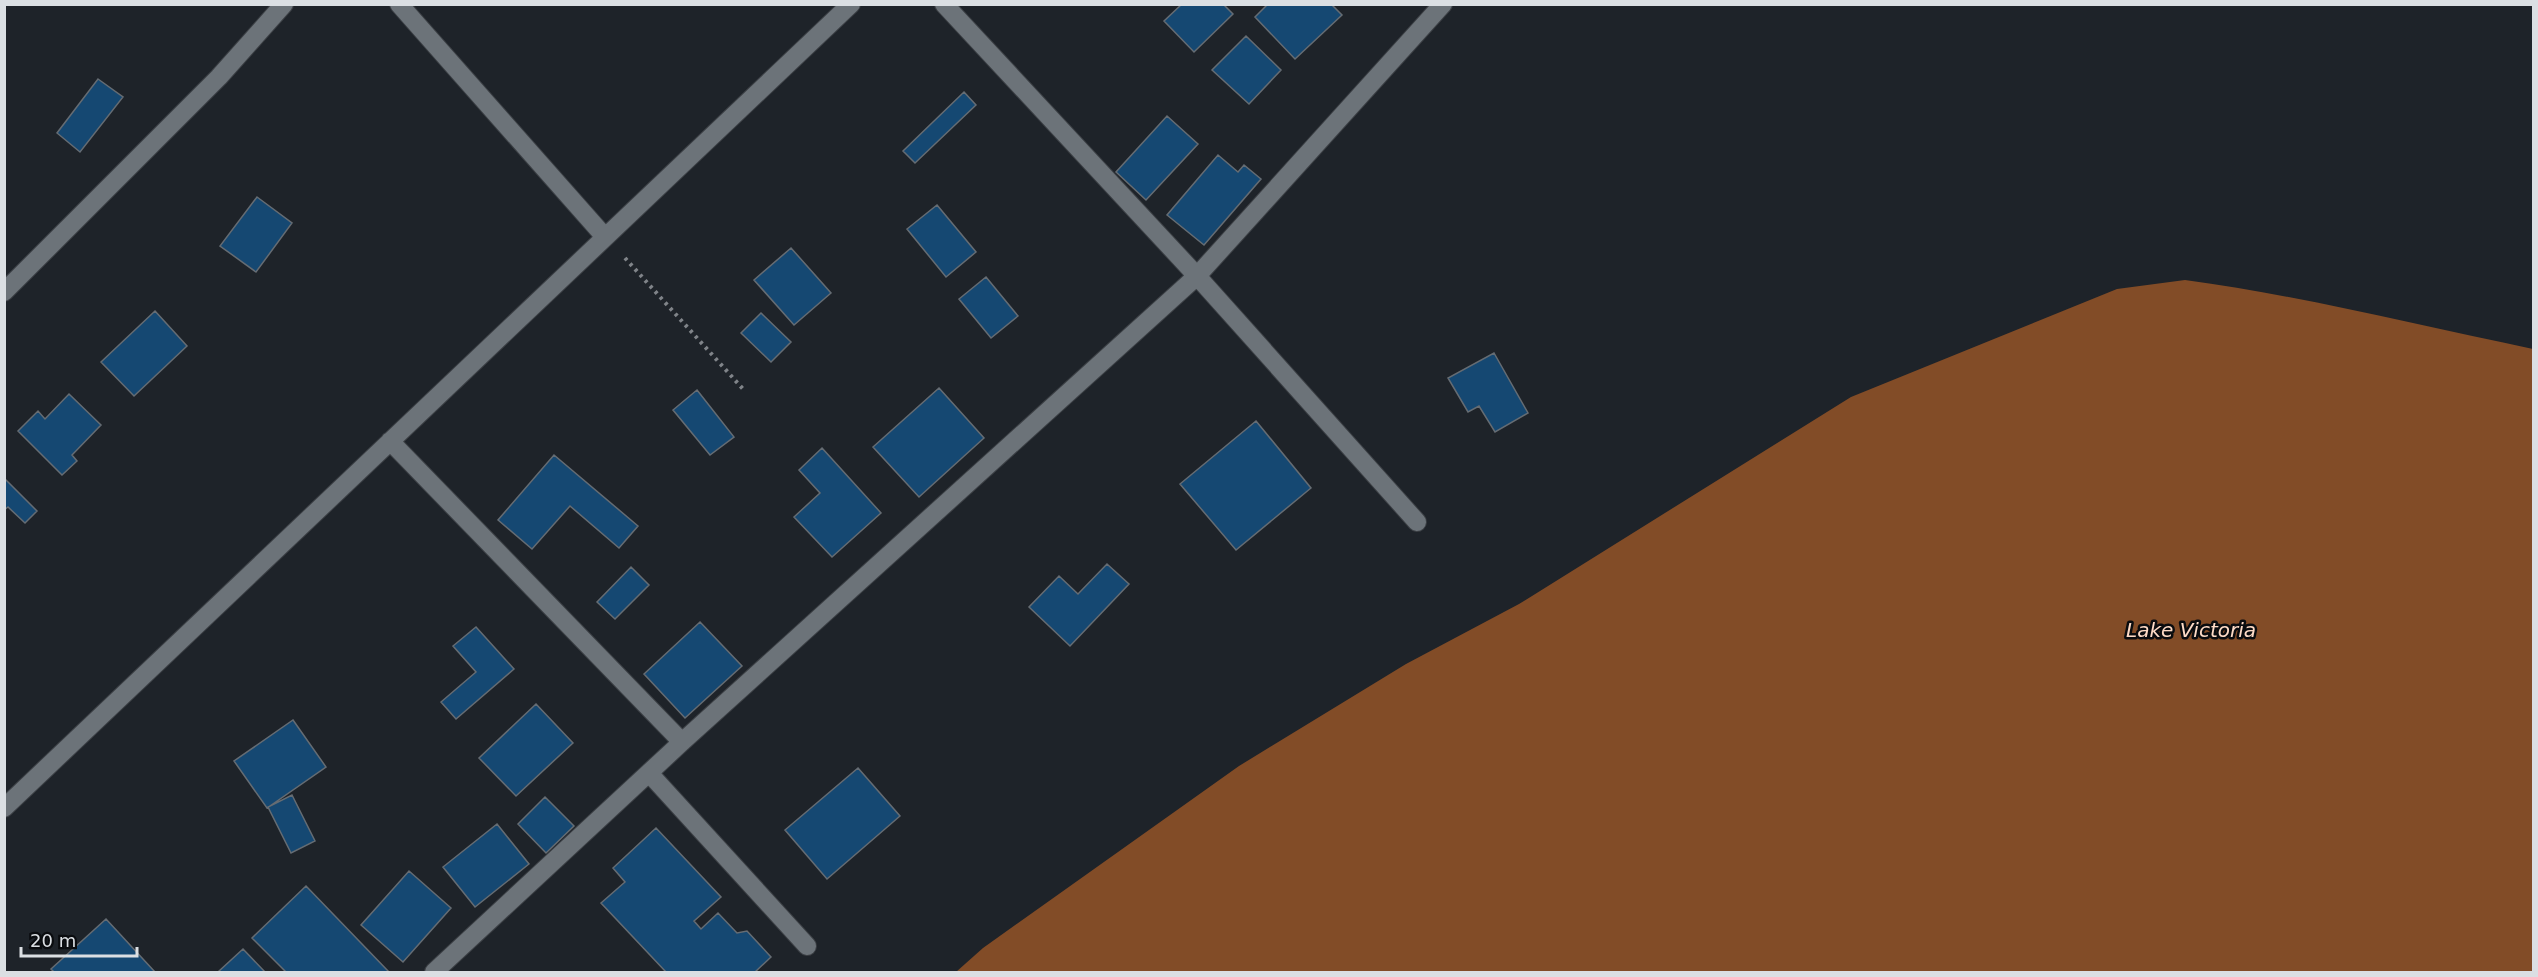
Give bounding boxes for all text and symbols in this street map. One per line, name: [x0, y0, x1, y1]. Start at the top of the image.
water label: Lake Victoria: [2126, 618, 2256, 642]
scale bar: [21, 920, 136, 958]
text: 20 m: [30, 930, 76, 951]

